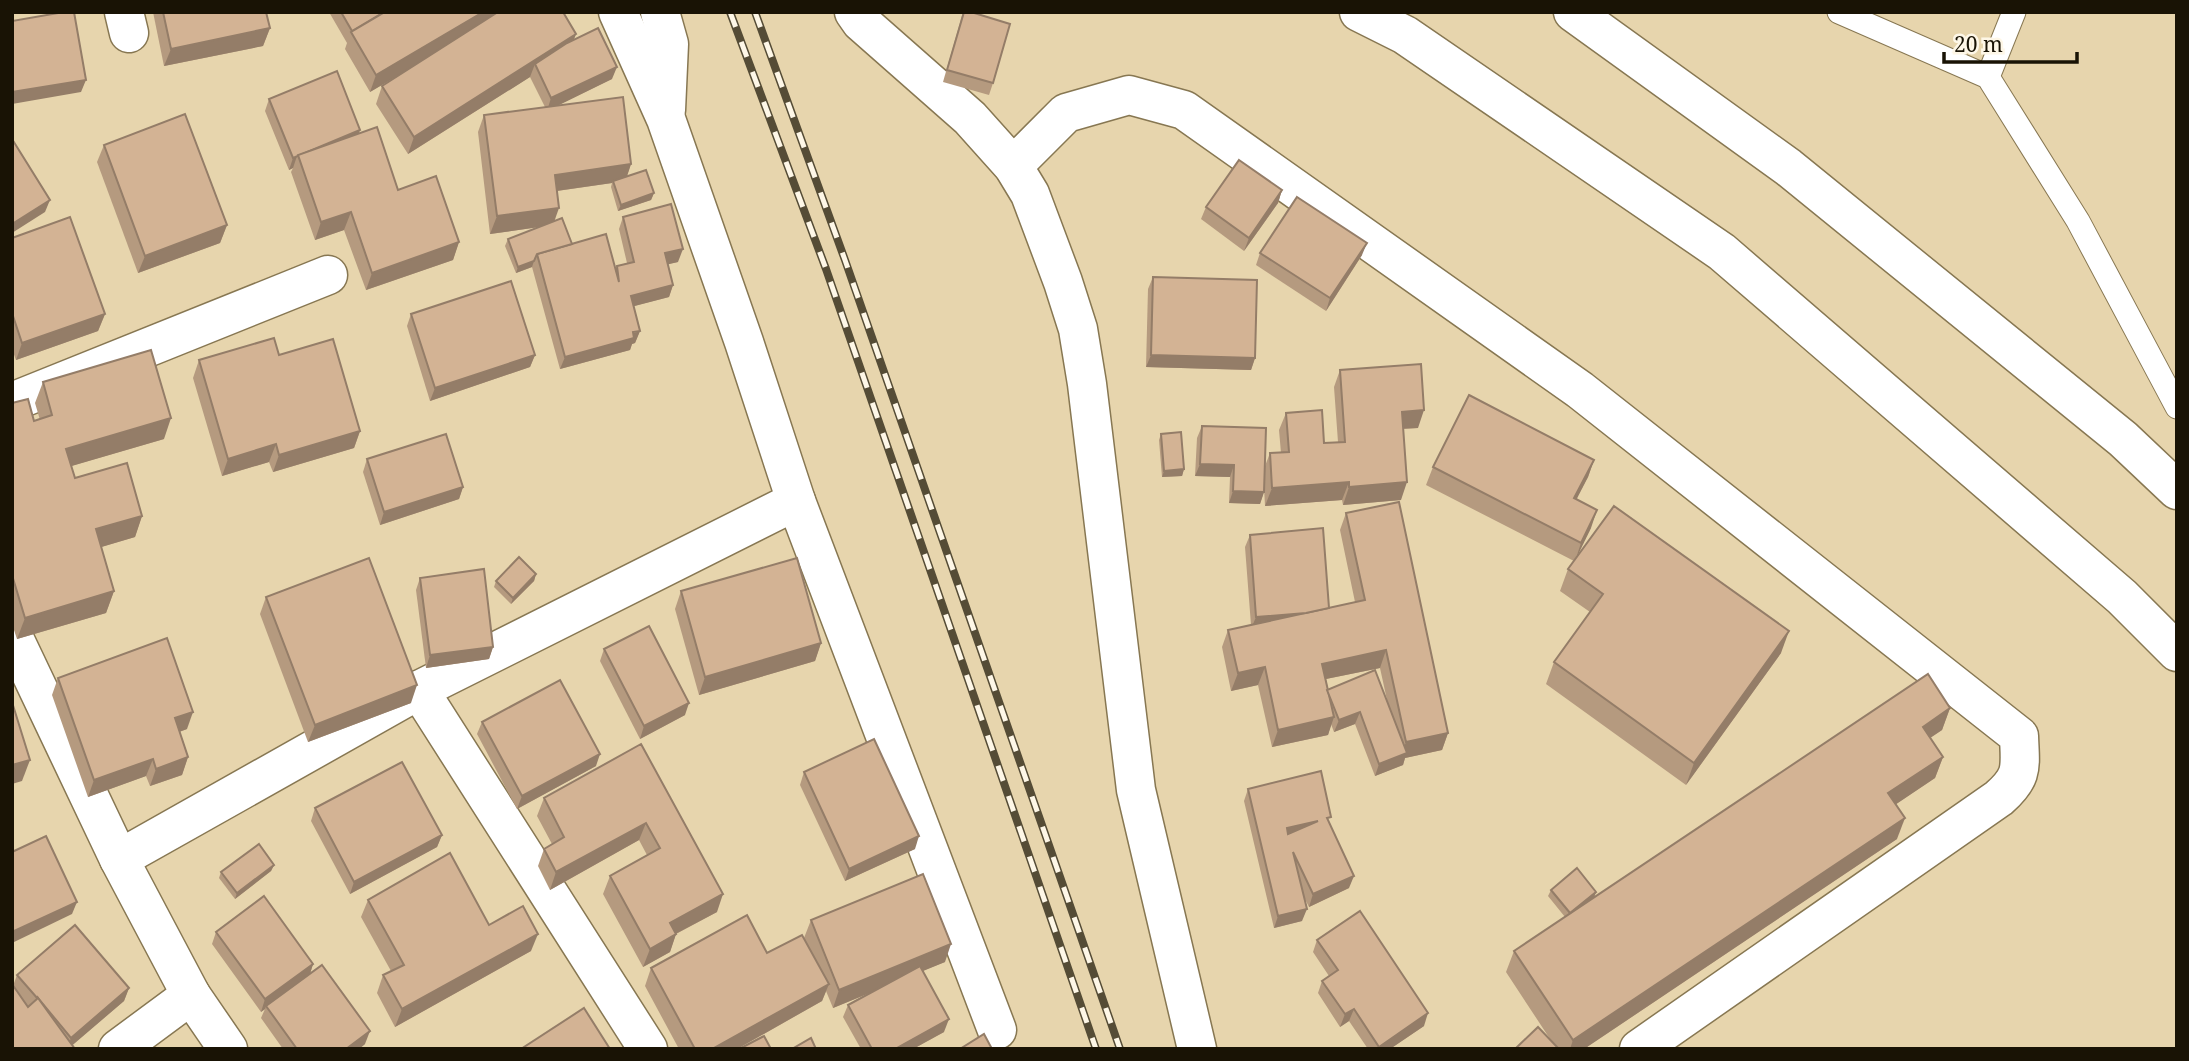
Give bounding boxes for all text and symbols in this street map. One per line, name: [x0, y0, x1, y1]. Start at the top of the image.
scale bar: [1944, 21, 2077, 65]
text: 20 m: [1954, 30, 2003, 58]

